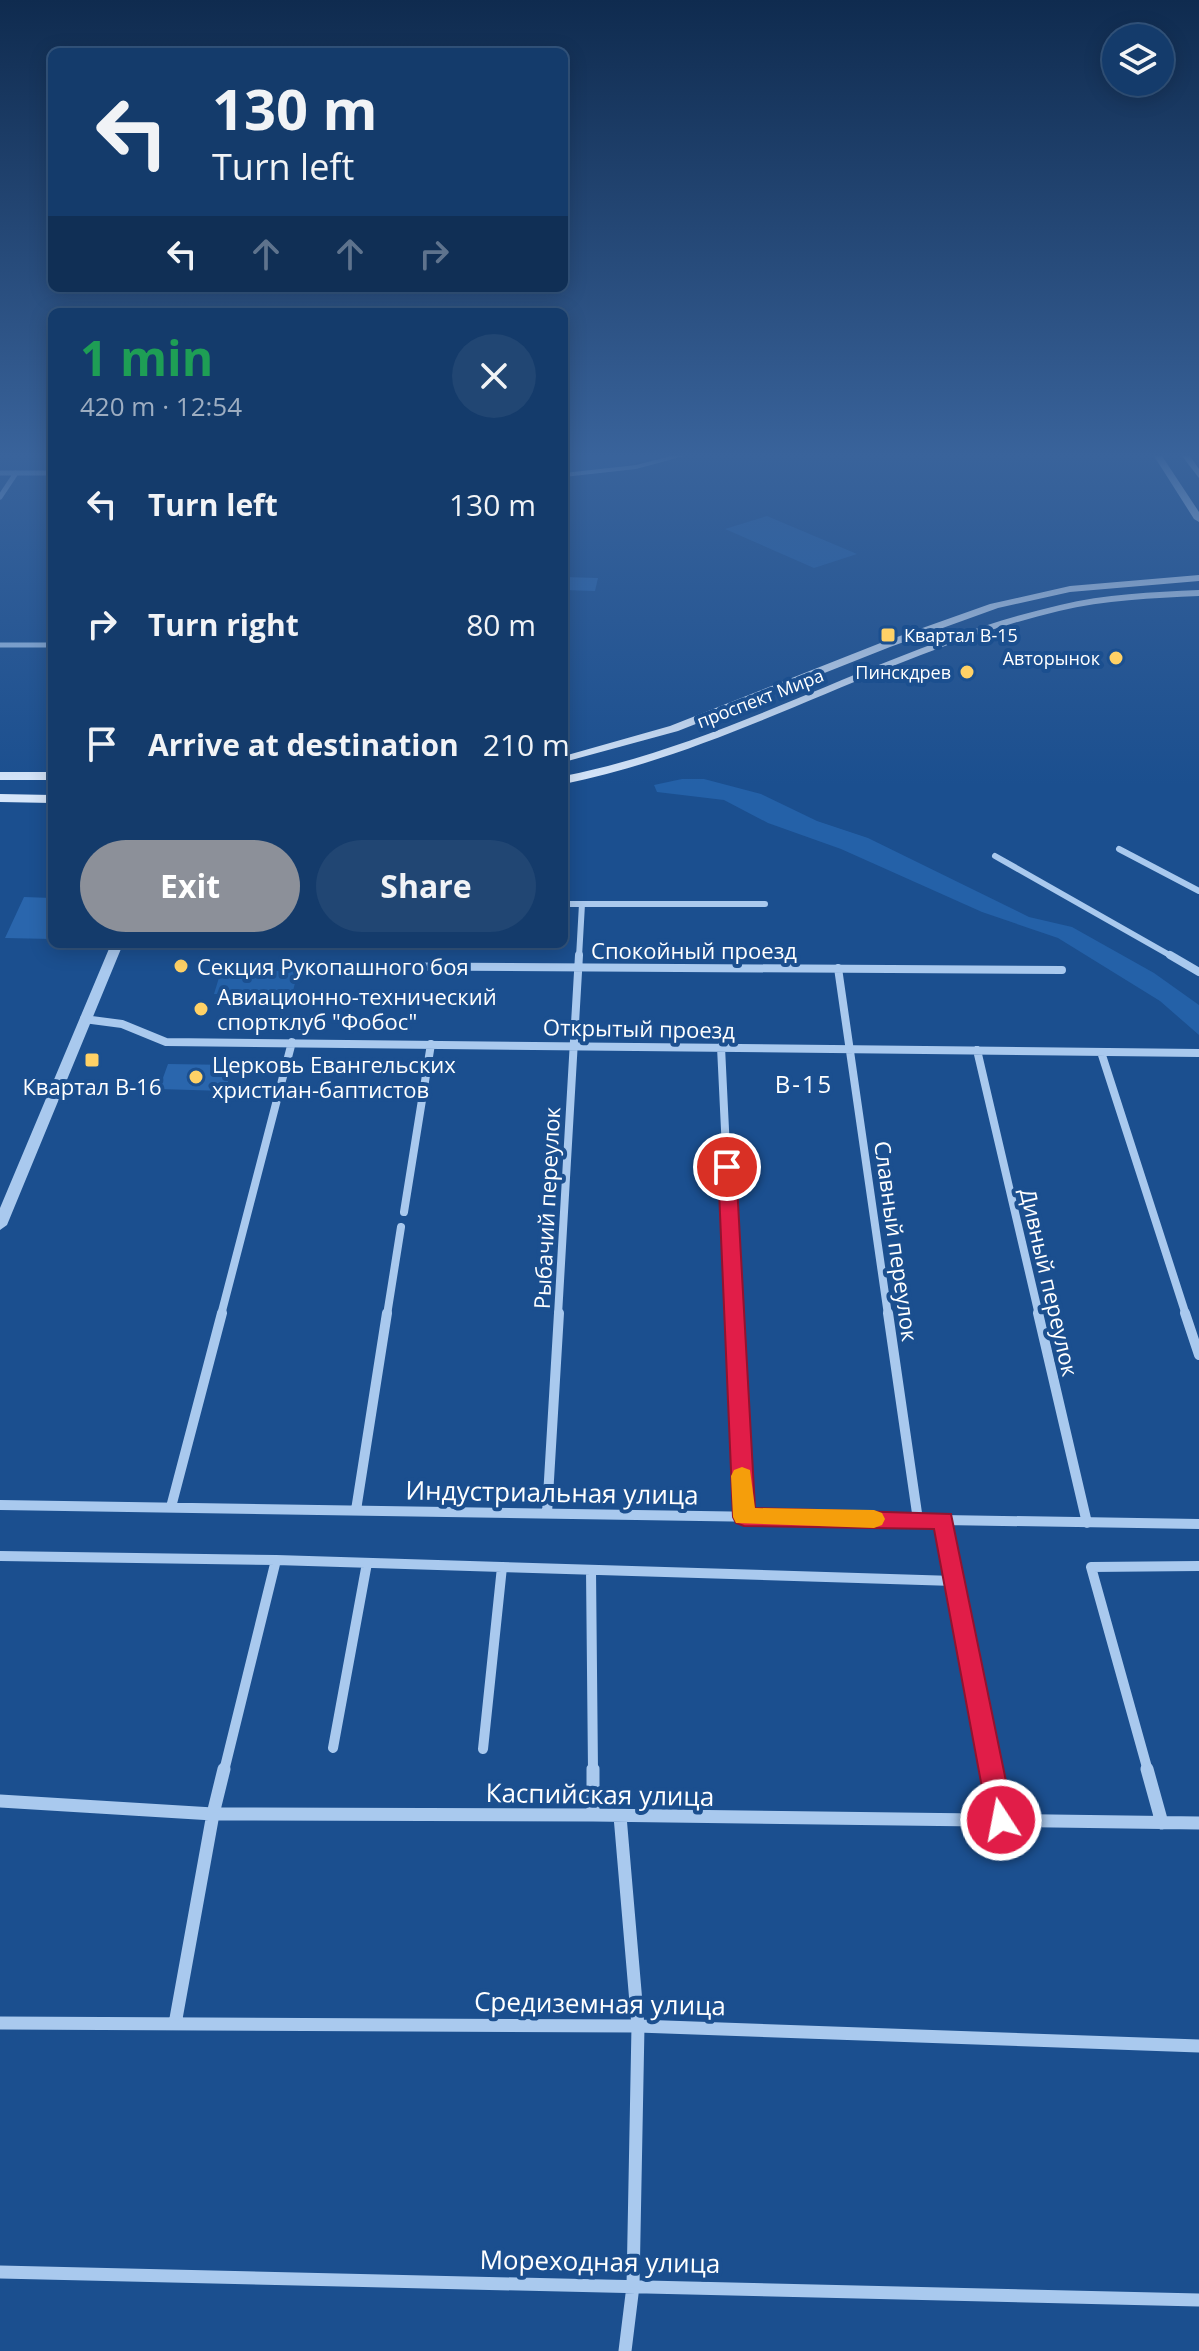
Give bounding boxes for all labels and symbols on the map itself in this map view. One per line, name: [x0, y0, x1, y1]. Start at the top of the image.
place label: Квартал В-15: [904, 623, 1018, 647]
marker: Квартал В-15: [879, 626, 897, 644]
place label: Авторынок: [1003, 646, 1101, 670]
marker: Авторынок: [1107, 649, 1125, 667]
place label: Пинскдрев: [855, 660, 951, 684]
street label: проспект Мира: [693, 663, 827, 733]
marker: Пинскдрев: [958, 663, 976, 681]
street label: Спокойный проезд: [591, 935, 797, 965]
place label: Секция Рукопашного боя: [197, 951, 469, 981]
marker: Секция Рукопашного боя: [172, 957, 190, 975]
place label: Авиационно-технический спортклуб "Фобос": [217, 981, 497, 1036]
marker: Авиационно-технический спортклуб "Фобос": [192, 1000, 210, 1018]
street label: Открытый проезд: [543, 1011, 736, 1045]
place label: Церковь Евангельских христиан-баптистов: [212, 1049, 456, 1104]
marker: Квартал В-16: [83, 1051, 101, 1069]
district label: В-15: [775, 1067, 833, 1100]
marker: Церковь Евангельских христиан-баптистов: [187, 1068, 205, 1086]
place label: Квартал В-16: [22, 1071, 162, 1101]
street label: Рыбачий переулок: [526, 1105, 566, 1310]
pin: [693, 1133, 761, 1201]
street label: Славный переулок: [868, 1139, 926, 1344]
street label: Дивный переулок: [1014, 1185, 1086, 1380]
street label: Индустриальная улица: [405, 1471, 699, 1513]
street label: Каспийская улица: [485, 1774, 715, 1814]
position arrow: [959, 1778, 1043, 1862]
street label: Средиземная улица: [474, 1983, 726, 2023]
street label: Мореходная улица: [479, 2241, 721, 2281]

